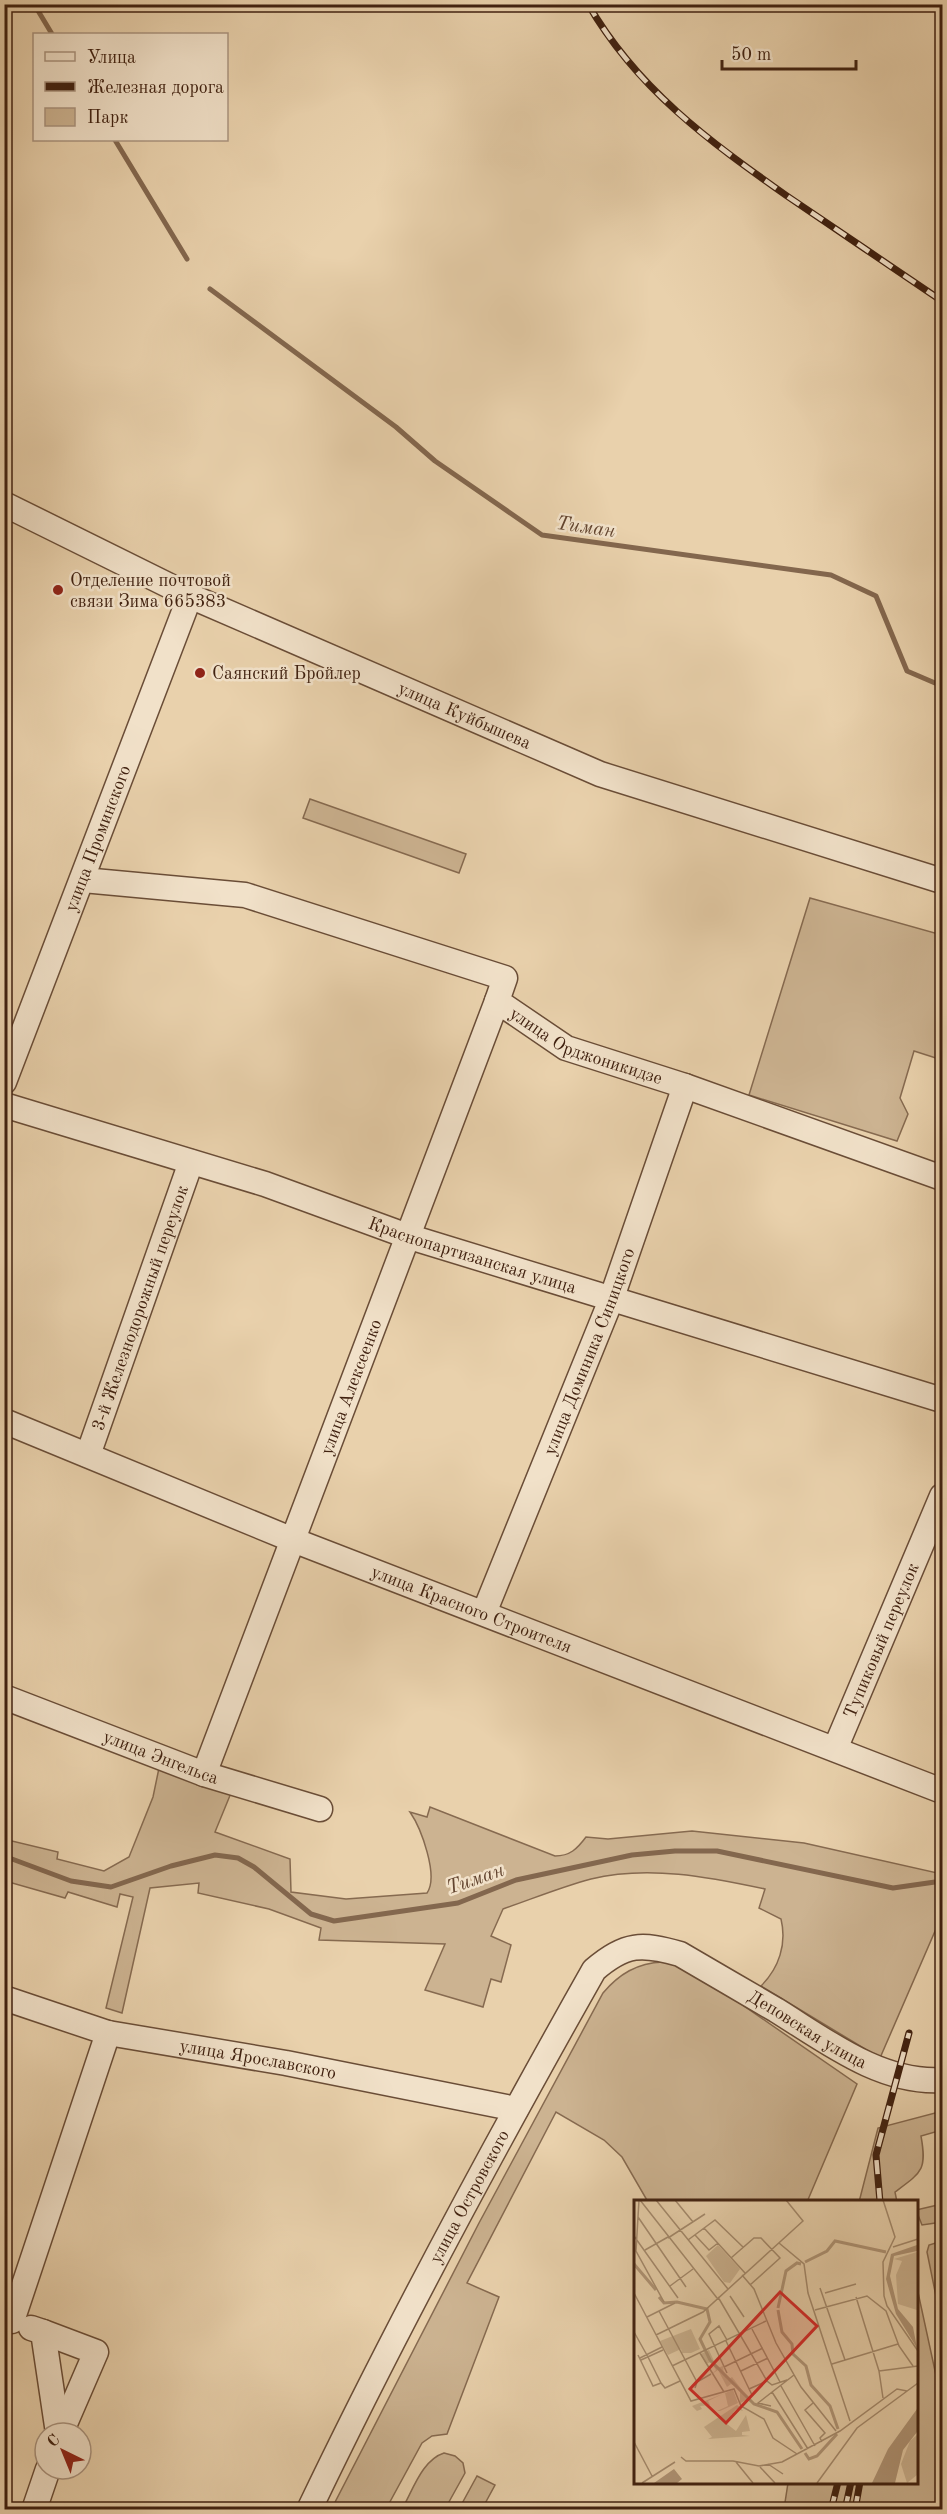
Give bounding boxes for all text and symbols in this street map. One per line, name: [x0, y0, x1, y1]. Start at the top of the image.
legend: [33, 33, 228, 141]
scale bar: [722, 33, 856, 71]
text: 50 m: [731, 46, 771, 64]
text: Улица: [87, 49, 136, 67]
text: Железная дорога: [87, 79, 224, 97]
text: Парк: [87, 109, 128, 127]
water label: Тиман: [555, 514, 617, 542]
place label: Отделение почтовой связи Зима 665383: [70, 572, 231, 611]
marker: Отделение почтовой связи Зима 665383: [51, 583, 65, 597]
place label: Саянский Бройлер: [212, 665, 361, 683]
marker: Саянский Бройлер: [193, 666, 207, 680]
street label: улица Куйбышева: [395, 679, 534, 753]
street label: улица Проминского: [62, 763, 134, 914]
street label: улица Орджоникидзе: [506, 1004, 664, 1088]
street label: 3-й Железнодорожный переулок: [89, 1183, 192, 1433]
street label: Краснопартизанская улица: [366, 1214, 578, 1297]
street label: улица Доминика Синицкого: [541, 1246, 638, 1458]
street label: улица Алексеенко: [318, 1317, 386, 1458]
street label: Тупиковый переулок: [841, 1560, 923, 1721]
street label: улица Красного Строителя: [368, 1563, 574, 1657]
street label: улица Энгельса: [100, 1728, 220, 1788]
water label: Тиман: [444, 1861, 507, 1899]
street label: Деповская улица: [745, 1988, 870, 2073]
street label: улица Ярославского: [178, 2037, 338, 2083]
street label: улица Островского: [427, 2127, 513, 2267]
inset map: [634, 2200, 917, 2484]
north arrow: [33, 2421, 93, 2481]
text: С: [45, 2432, 63, 2451]

